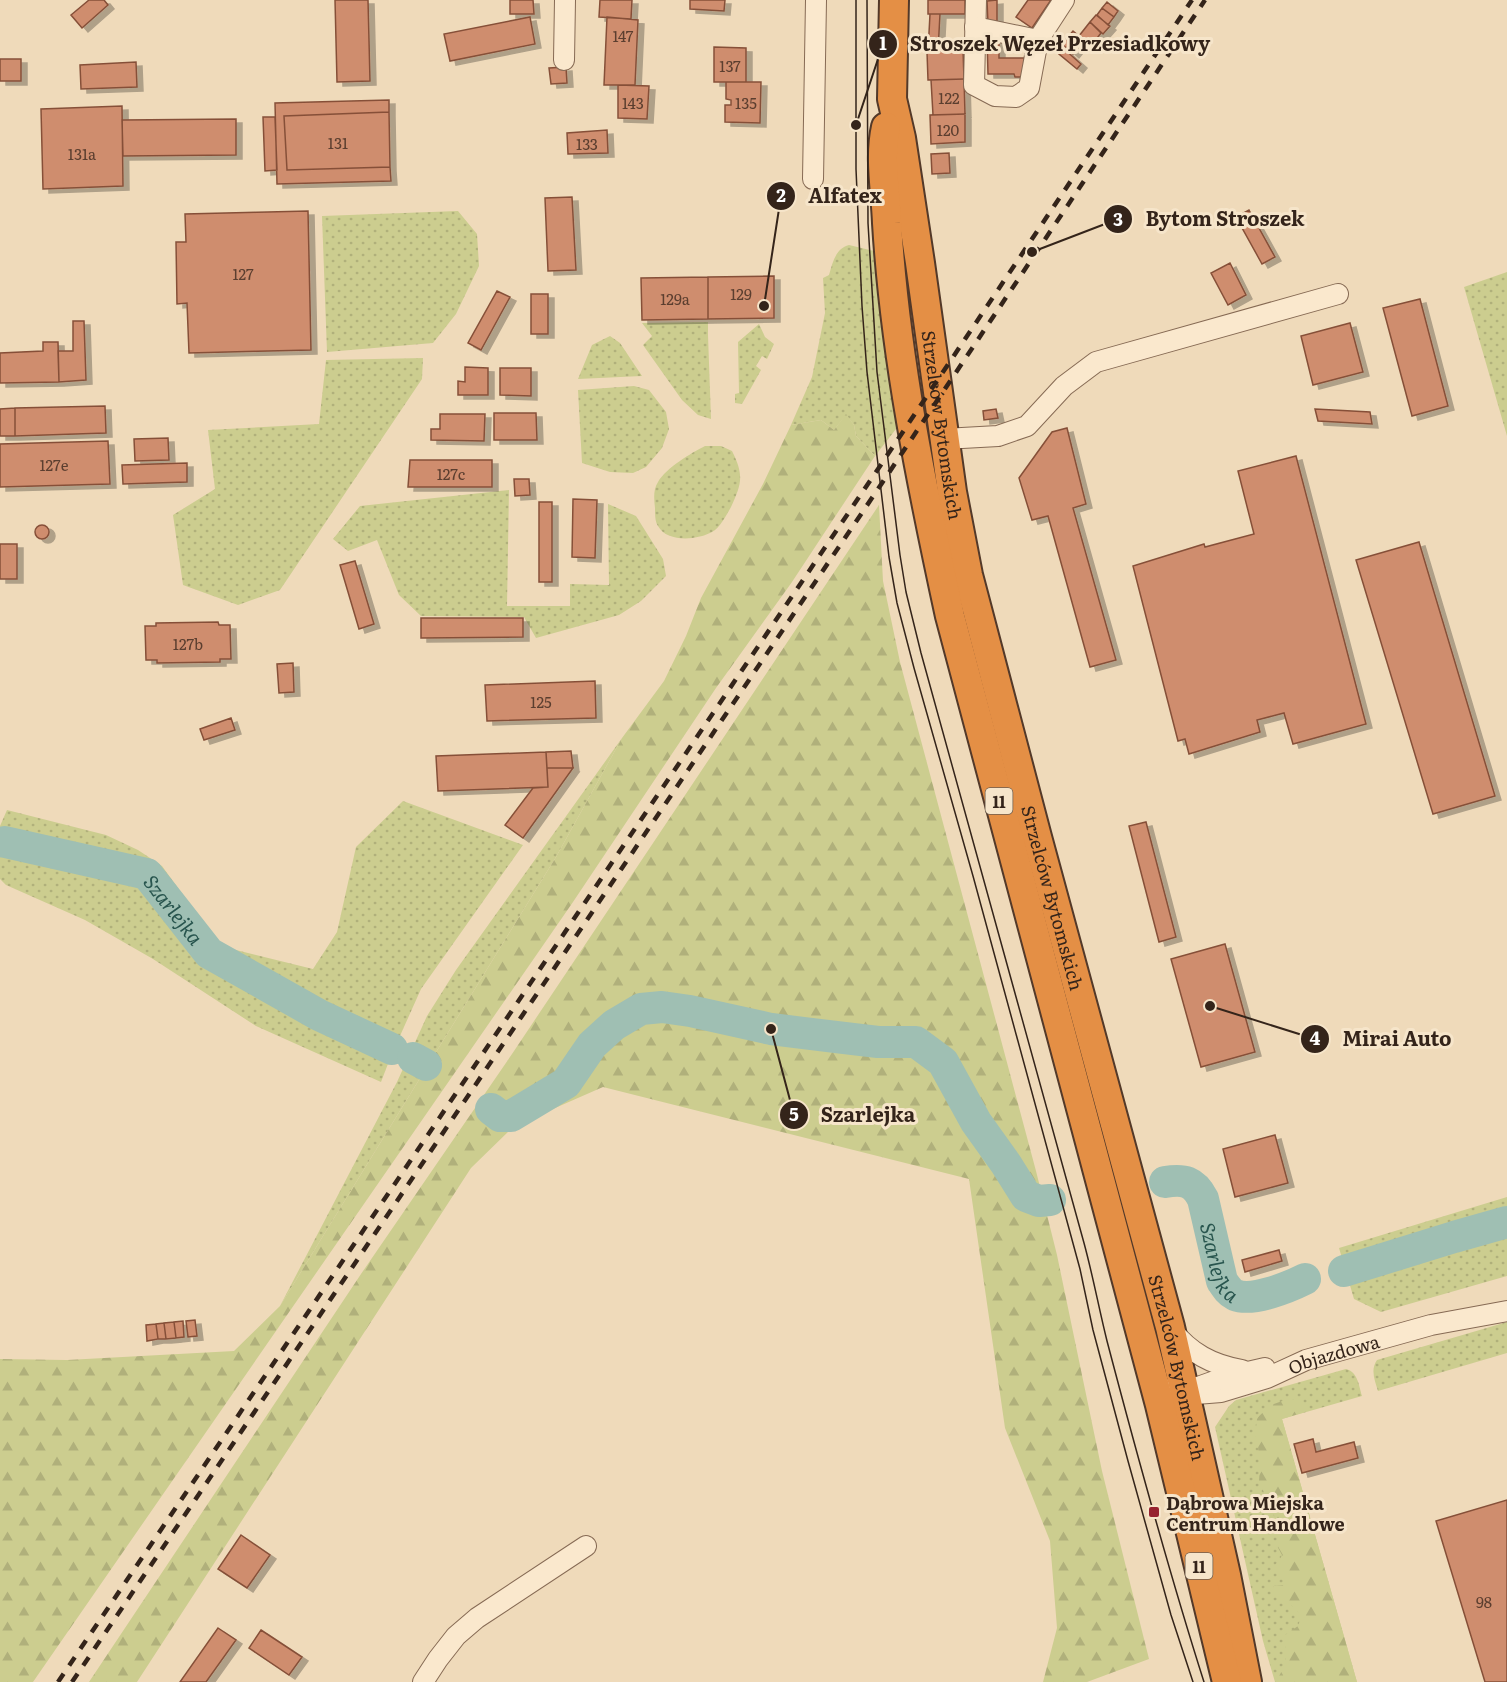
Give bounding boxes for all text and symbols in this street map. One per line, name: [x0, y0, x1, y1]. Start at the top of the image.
house number: 147: [613, 24, 634, 47]
callout: Stroszek Węzeł Przesiadkowy: [868, 25, 1222, 63]
text: Stroszek Węzeł Przesiadkowy: [910, 27, 1211, 57]
text: 1: [879, 29, 887, 56]
house number: 137: [719, 54, 741, 77]
house number: 122: [938, 86, 960, 109]
house number: 143: [622, 91, 644, 114]
house number: 135: [735, 91, 757, 114]
house number: 120: [937, 118, 960, 141]
house number: 131: [328, 131, 348, 154]
house number: 133: [576, 132, 598, 155]
house number: 131a: [68, 142, 97, 165]
callout: Alfatex: [766, 177, 894, 215]
text: Alfatex: [808, 179, 882, 209]
text: 2: [776, 181, 786, 208]
callout: Bytom Stroszek: [1103, 200, 1316, 238]
text: Bytom Stroszek: [1146, 202, 1305, 232]
text: 3: [1113, 205, 1123, 232]
house number: 127: [232, 262, 254, 285]
house number: 129: [730, 282, 752, 305]
house number: 129a: [660, 287, 691, 310]
street label: Strzelców Bytomskich: [916, 329, 971, 522]
house number: 127e: [40, 453, 69, 476]
house number: 127c: [437, 462, 466, 485]
house number: 127b: [173, 632, 203, 655]
house number: 125: [530, 690, 552, 713]
road number: 11: [986, 788, 1012, 814]
street label: Strzelców Bytomskich: [1016, 802, 1091, 993]
water label: Szarlejka: [137, 868, 212, 951]
callout: Mirai Auto: [1300, 1020, 1463, 1058]
text: Mirai Auto: [1342, 1022, 1452, 1052]
text: 4: [1310, 1024, 1321, 1051]
callout: Szarlejka: [779, 1096, 928, 1134]
text: Szarlejka: [821, 1098, 916, 1128]
text: 5: [789, 1100, 799, 1127]
water label: Szarlejka: [1194, 1219, 1246, 1309]
street label: Strzelców Bytomskich: [1143, 1271, 1213, 1463]
street label: Objazdowa: [1283, 1327, 1383, 1380]
place label: Dąbrowa Miejska Centrum Handlowe: [1166, 1489, 1345, 1537]
marker: Dąbrowa Miejska Centrum Handlowe: [1147, 1505, 1161, 1519]
road number: 11: [1186, 1553, 1212, 1579]
house number: 98: [1476, 1590, 1492, 1613]

